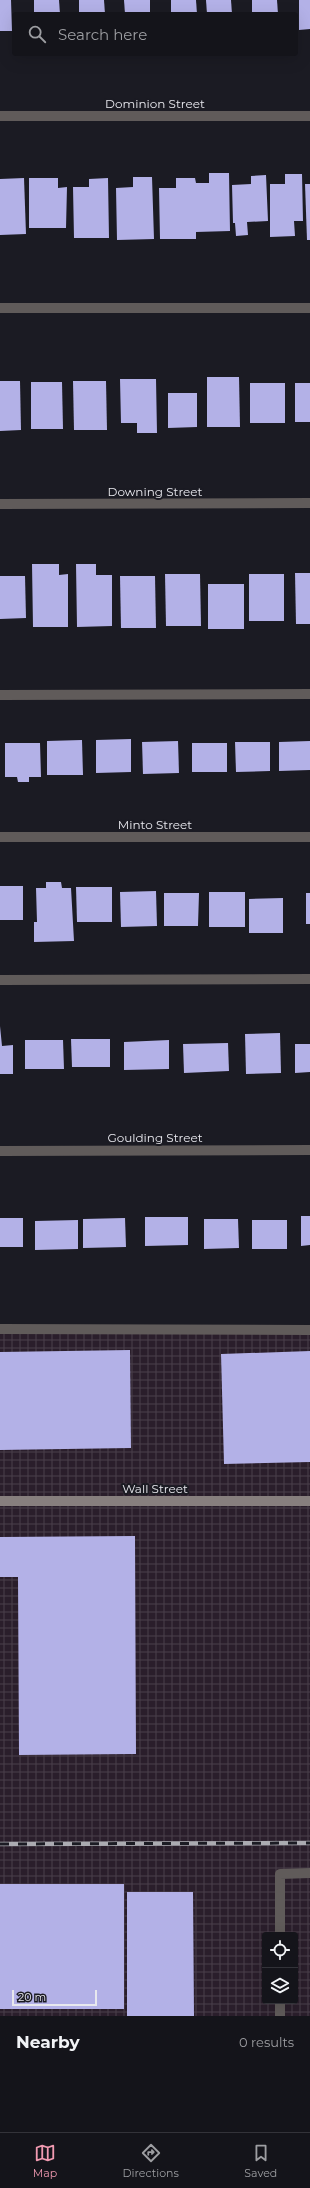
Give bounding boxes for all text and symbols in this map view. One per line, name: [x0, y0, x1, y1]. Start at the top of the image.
search box: [12, 12, 298, 56]
icon: search: [26, 23, 48, 45]
text: Search here: [58, 25, 147, 44]
street label: Dominion Street: [105, 96, 205, 111]
street label: Downing Street: [108, 484, 203, 499]
street label: Minto Street: [118, 817, 192, 832]
street label: Goulding Street: [107, 1130, 203, 1145]
street label: Wall Street: [122, 1481, 188, 1496]
map controls: [262, 1932, 298, 2004]
button: locate: [262, 1932, 298, 1968]
button: layers: [262, 1968, 298, 2004]
scale bar: [12, 1988, 97, 2007]
text: 20 m: [18, 1990, 46, 2004]
text: Nearby: [16, 2032, 80, 2052]
text: 0 results: [239, 2034, 294, 2050]
tab: Map: [33, 2142, 57, 2180]
tab: Directions: [123, 2142, 179, 2180]
tab: Saved: [244, 2142, 277, 2180]

